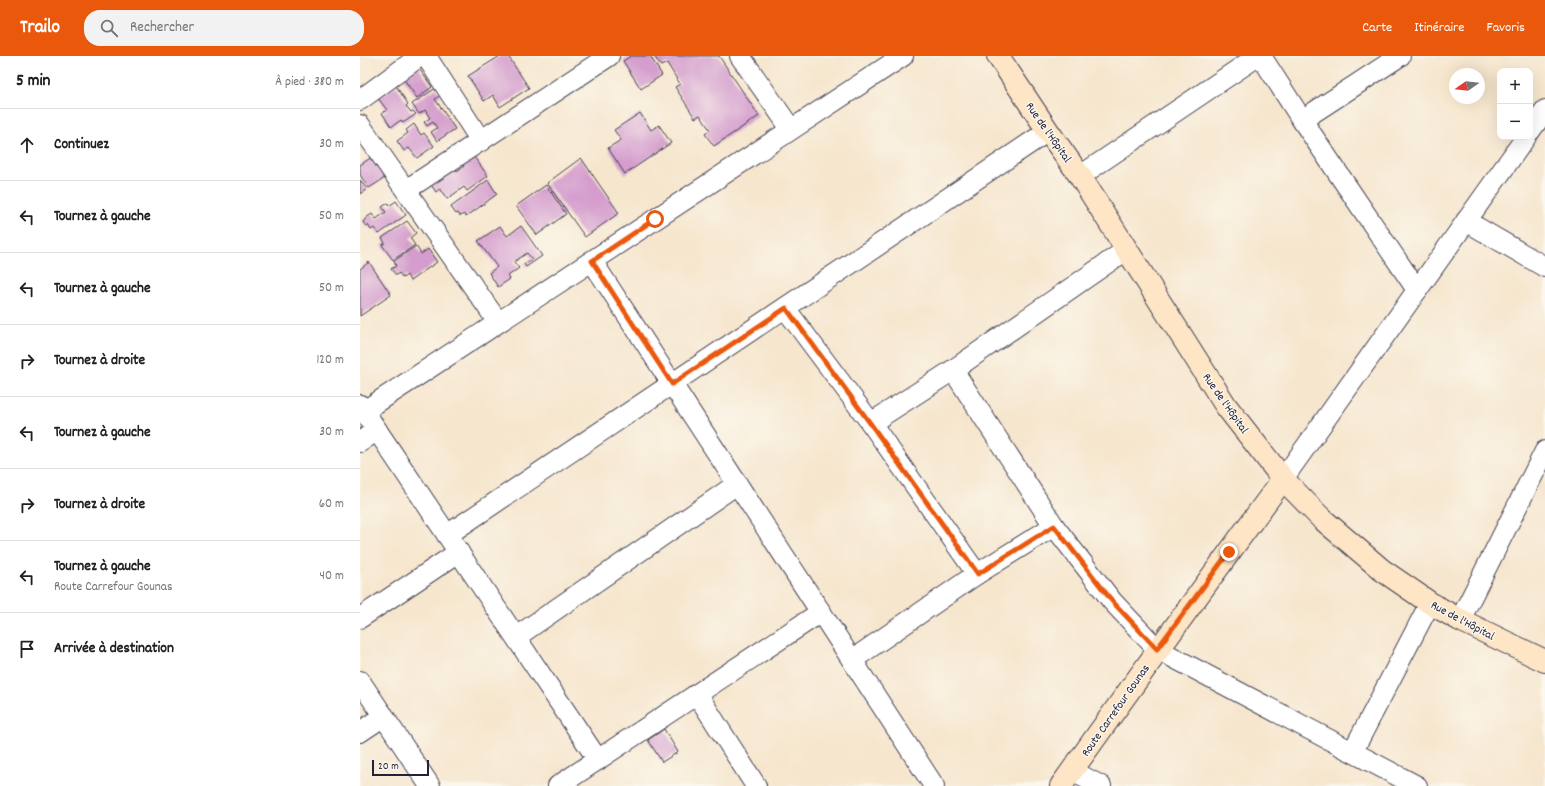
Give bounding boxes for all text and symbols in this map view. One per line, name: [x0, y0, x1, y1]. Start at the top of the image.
search box: [84, 10, 364, 46]
text: Trailo: [20, 15, 60, 42]
icon: search: [98, 17, 120, 39]
text: Rechercher: [130, 17, 194, 39]
text: Carte: [1362, 18, 1392, 38]
text: Itinéraire: [1414, 18, 1464, 38]
text: Favoris: [1486, 18, 1525, 38]
north arrow: [1449, 68, 1485, 104]
map controls: [1497, 68, 1533, 140]
button: +: [1497, 68, 1533, 104]
text: 5 min: [16, 70, 50, 94]
text: À pied · 380 m: [275, 73, 344, 92]
street label: Rue de l'Hôpital: [1021, 99, 1075, 167]
button: −: [1497, 104, 1533, 140]
icon: ahead: [16, 134, 38, 156]
text: Continuez: [54, 134, 109, 156]
text: 30 m: [319, 135, 344, 154]
icon: left: [16, 206, 38, 228]
text: Tournez à gauche: [54, 206, 151, 228]
text: 50 m: [319, 207, 344, 226]
route start: [646, 210, 664, 228]
icon: left: [16, 278, 38, 300]
text: Tournez à gauche: [54, 278, 151, 300]
text: 50 m: [319, 279, 344, 298]
icon: right: [16, 350, 38, 372]
text: Tournez à droite: [54, 350, 145, 372]
text: 120 m: [316, 351, 344, 370]
street label: Rue de l'Hôpital: [1198, 370, 1252, 438]
icon: left: [16, 422, 38, 444]
text: Tournez à gauche: [54, 422, 151, 444]
text: 30 m: [319, 423, 344, 442]
icon: right: [16, 494, 38, 516]
text: Tournez à droite: [54, 494, 145, 516]
text: 60 m: [319, 495, 344, 514]
route end: [1220, 543, 1238, 561]
text: Tournez à gauche: [54, 556, 151, 578]
icon: left: [16, 566, 38, 588]
text: 40 m: [320, 567, 344, 586]
text: Route Carrefour Gounas: [54, 578, 172, 597]
street label: Rue de l'Hôpital: [1427, 597, 1497, 645]
icon: arrive: [16, 638, 38, 660]
text: Arrivée à destination: [54, 638, 174, 660]
street label: Route Carrefour Gounas: [1078, 661, 1155, 761]
scale bar: [372, 758, 429, 777]
text: 20 m: [378, 759, 399, 775]

